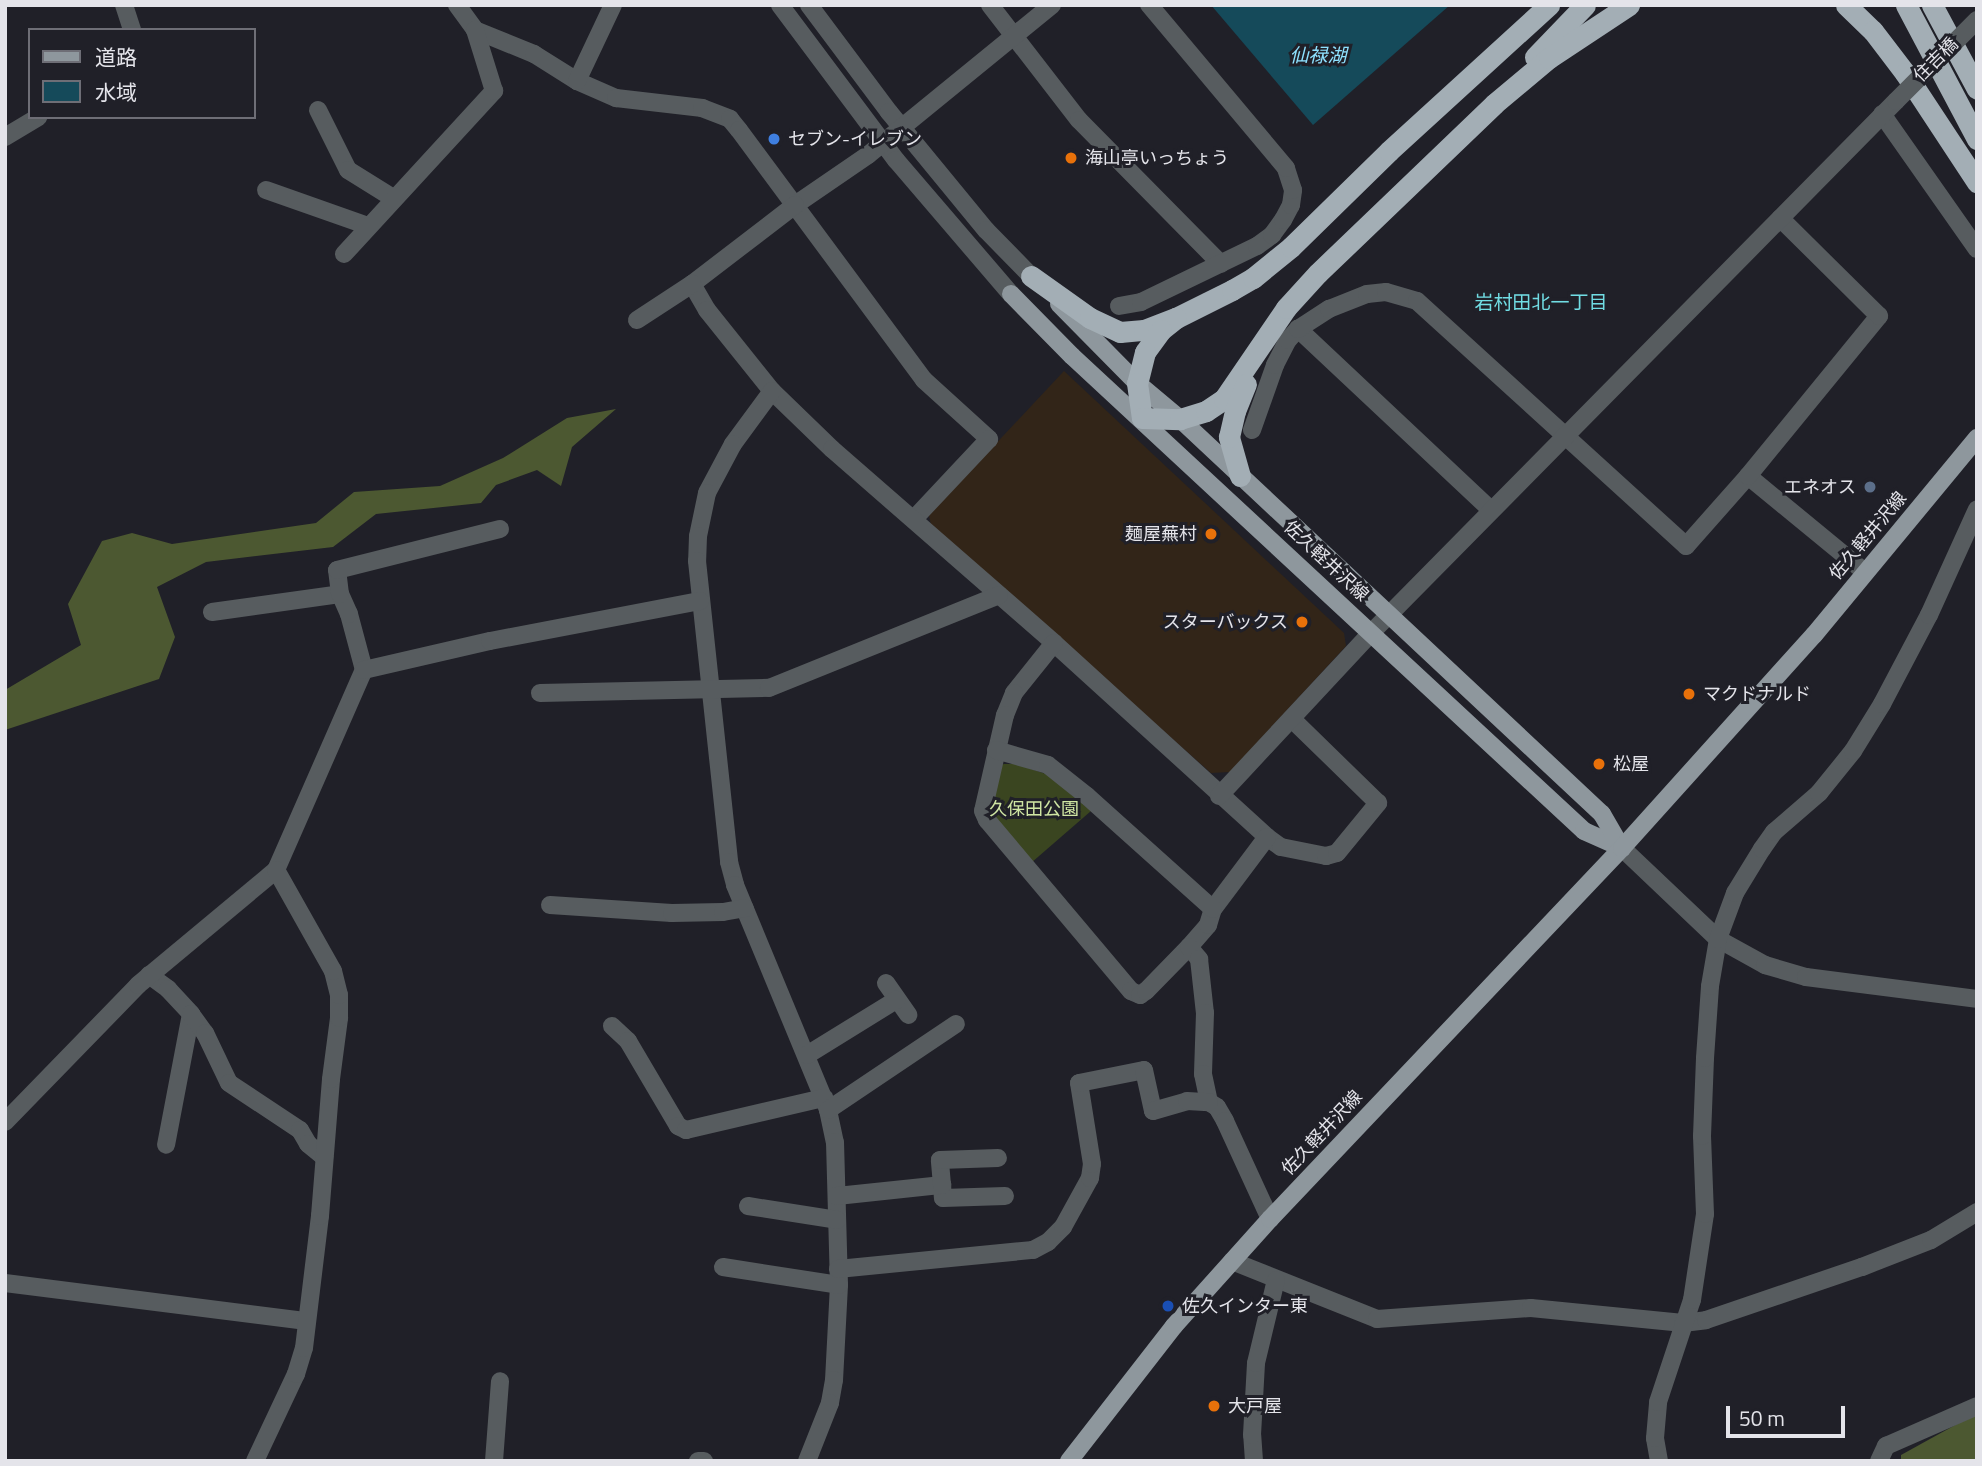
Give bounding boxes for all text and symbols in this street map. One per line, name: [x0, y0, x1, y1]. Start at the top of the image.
legend: [28, 28, 256, 119]
street label: 住吉橋: [1909, 33, 1963, 87]
text: 道路: [95, 41, 137, 73]
water label: 仙禄湖: [1290, 44, 1346, 66]
text: 水域: [95, 76, 137, 108]
place label: セブン-イレブン: [788, 128, 922, 150]
marker: セブン-イレブン: [766, 131, 782, 147]
place label: 海山亭いっちょう: [1085, 147, 1229, 169]
marker: 海山亭いっちょう: [1063, 150, 1079, 166]
district label: 岩村田北一丁目: [1475, 291, 1607, 313]
place label: エネオス: [1784, 476, 1856, 498]
marker: エネオス: [1862, 479, 1878, 495]
street label: 佐久軽井沢線: [1825, 488, 1911, 584]
street label: 佐久軽井沢線: [1279, 516, 1373, 606]
place label: 麺屋蕪村: [1125, 523, 1197, 545]
marker: 麺屋蕪村: [1203, 526, 1219, 542]
place label: スターバックス: [1162, 611, 1288, 633]
marker: スターバックス: [1294, 614, 1310, 630]
place label: マクドナルド: [1703, 683, 1811, 705]
marker: マクドナルド: [1681, 686, 1697, 702]
place label: 松屋: [1613, 753, 1649, 775]
marker: 松屋: [1591, 756, 1607, 772]
park label: 久保田公園: [989, 798, 1079, 820]
street label: 佐久軽井沢線: [1277, 1086, 1367, 1180]
place label: 佐久インター東: [1182, 1295, 1308, 1317]
marker: 佐久インター東: [1160, 1298, 1176, 1314]
scale bar: [1730, 1392, 1849, 1436]
place label: 大戸屋: [1228, 1395, 1282, 1417]
marker: 大戸屋: [1206, 1398, 1222, 1414]
text: 50 m: [1739, 1402, 1785, 1434]

